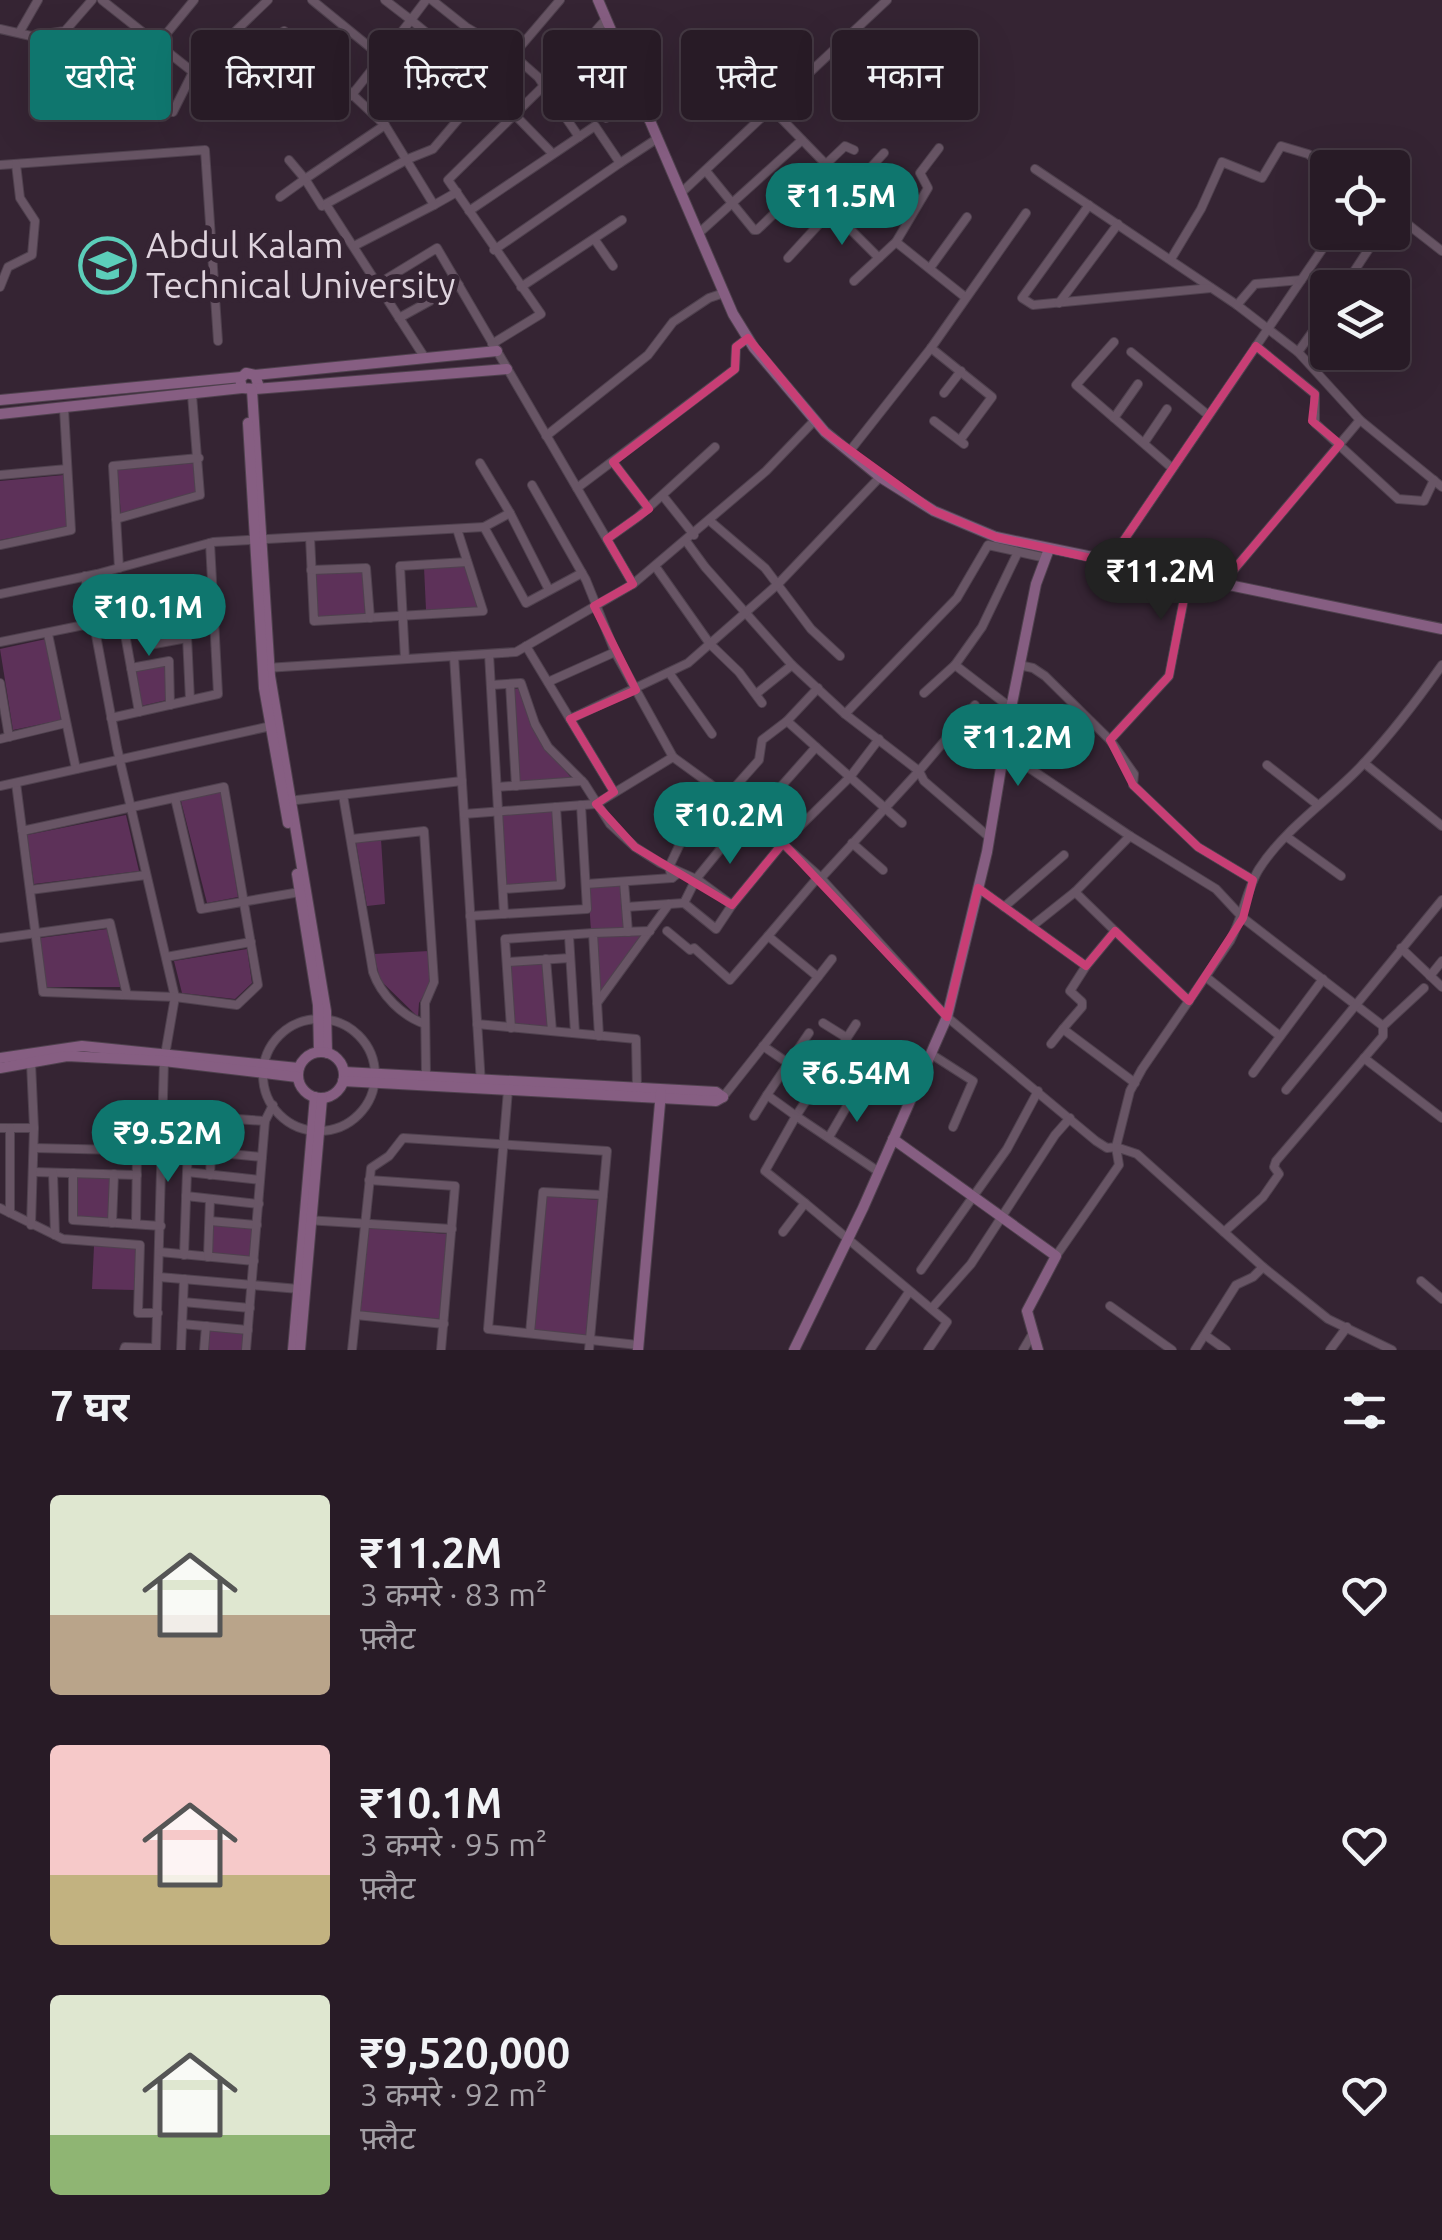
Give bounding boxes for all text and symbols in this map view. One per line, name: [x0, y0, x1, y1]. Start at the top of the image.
chip: खरीदें: [30, 30, 171, 120]
chip: किराया: [191, 30, 349, 120]
chip: फ़िल्टर: [369, 30, 523, 120]
chip: नया: [543, 30, 661, 120]
chip: फ़्लैट: [681, 30, 812, 120]
chip: मकान: [832, 30, 978, 120]
map controls: [1310, 150, 1410, 370]
button: locate: [1310, 150, 1410, 250]
pin: ₹11.5M: [761, 163, 923, 248]
text: ₹11.5M: [788, 177, 896, 213]
place label: Abdul Kalam Technical University: [146, 225, 456, 305]
school or university icon: Abdul Kalam Technical University: [77, 236, 137, 296]
button: layers: [1310, 270, 1410, 370]
pin: ₹11.2M: [1080, 538, 1242, 623]
text: ₹11.2M: [1107, 552, 1215, 588]
pin: ₹10.1M: [68, 574, 230, 659]
text: ₹10.1M: [95, 588, 203, 624]
pin: ₹11.2M: [937, 704, 1099, 789]
text: ₹11.2M: [964, 718, 1072, 754]
pin: ₹10.2M: [649, 782, 811, 867]
text: ₹10.2M: [676, 796, 784, 832]
pin: ₹6.54M: [776, 1040, 938, 1125]
text: ₹6.54M: [803, 1054, 911, 1090]
pin: ₹9.52M: [87, 1100, 249, 1185]
text: ₹9.52M: [114, 1114, 222, 1150]
text: 7 घर: [50, 1382, 129, 1429]
icon: filters: [1337, 1383, 1392, 1438]
text: ₹11.2M: [360, 1529, 502, 1576]
icon: home: [130, 1535, 250, 1655]
icon: heart: [1337, 1568, 1392, 1623]
text: 3 कमरे · 83 m²: [360, 1576, 547, 1612]
text: फ़्लैट: [360, 1619, 415, 1655]
text: ₹10.1M: [360, 1779, 502, 1826]
icon: home: [130, 1785, 250, 1905]
icon: heart: [1337, 1818, 1392, 1873]
text: 3 कमरे · 95 m²: [360, 1826, 547, 1862]
text: फ़्लैट: [360, 1869, 415, 1905]
text: ₹9,520,000: [360, 2029, 570, 2076]
icon: home: [130, 2035, 250, 2155]
icon: heart: [1337, 2068, 1392, 2123]
text: 3 कमरे · 92 m²: [360, 2076, 547, 2112]
text: फ़्लैट: [360, 2119, 415, 2155]

